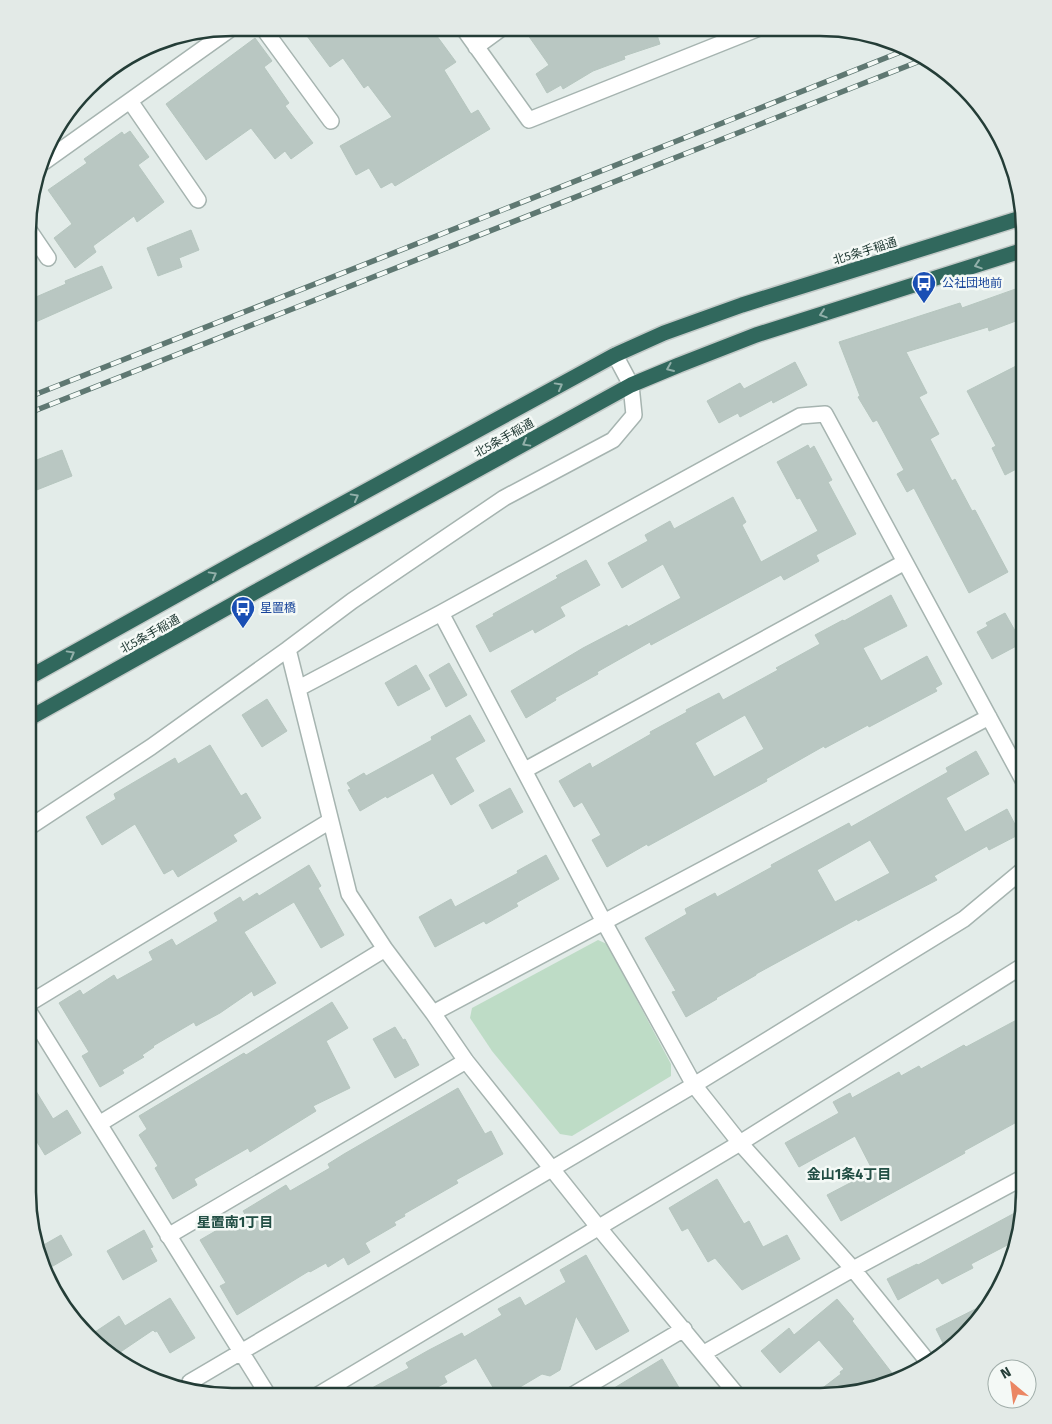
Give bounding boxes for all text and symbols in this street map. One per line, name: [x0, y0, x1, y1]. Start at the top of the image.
street label: 北5条手稲通: [831, 235, 899, 267]
one-way arrow: [974, 259, 983, 269]
bus stop icon: 公社団地前: [911, 270, 937, 304]
place label: 公社団地前: [942, 276, 1002, 290]
one-way arrow: [819, 308, 828, 318]
one-way arrow: [666, 362, 675, 373]
one-way arrow: [554, 382, 563, 392]
street label: 北5条手稲通: [472, 416, 536, 460]
one-way arrow: [522, 437, 531, 447]
one-way arrow: [350, 493, 359, 503]
one-way arrow: [207, 571, 216, 581]
bus stop icon: 星置橋: [230, 595, 256, 629]
place label: 星置橋: [260, 601, 296, 615]
street label: 北5条手稲通: [118, 612, 182, 656]
one-way arrow: [66, 651, 75, 661]
district label: 金山1条4丁目: [807, 1166, 891, 1183]
district label: 星置南1丁目: [197, 1214, 273, 1231]
north arrow: [987, 1359, 1037, 1409]
text: N: [998, 1363, 1014, 1383]

